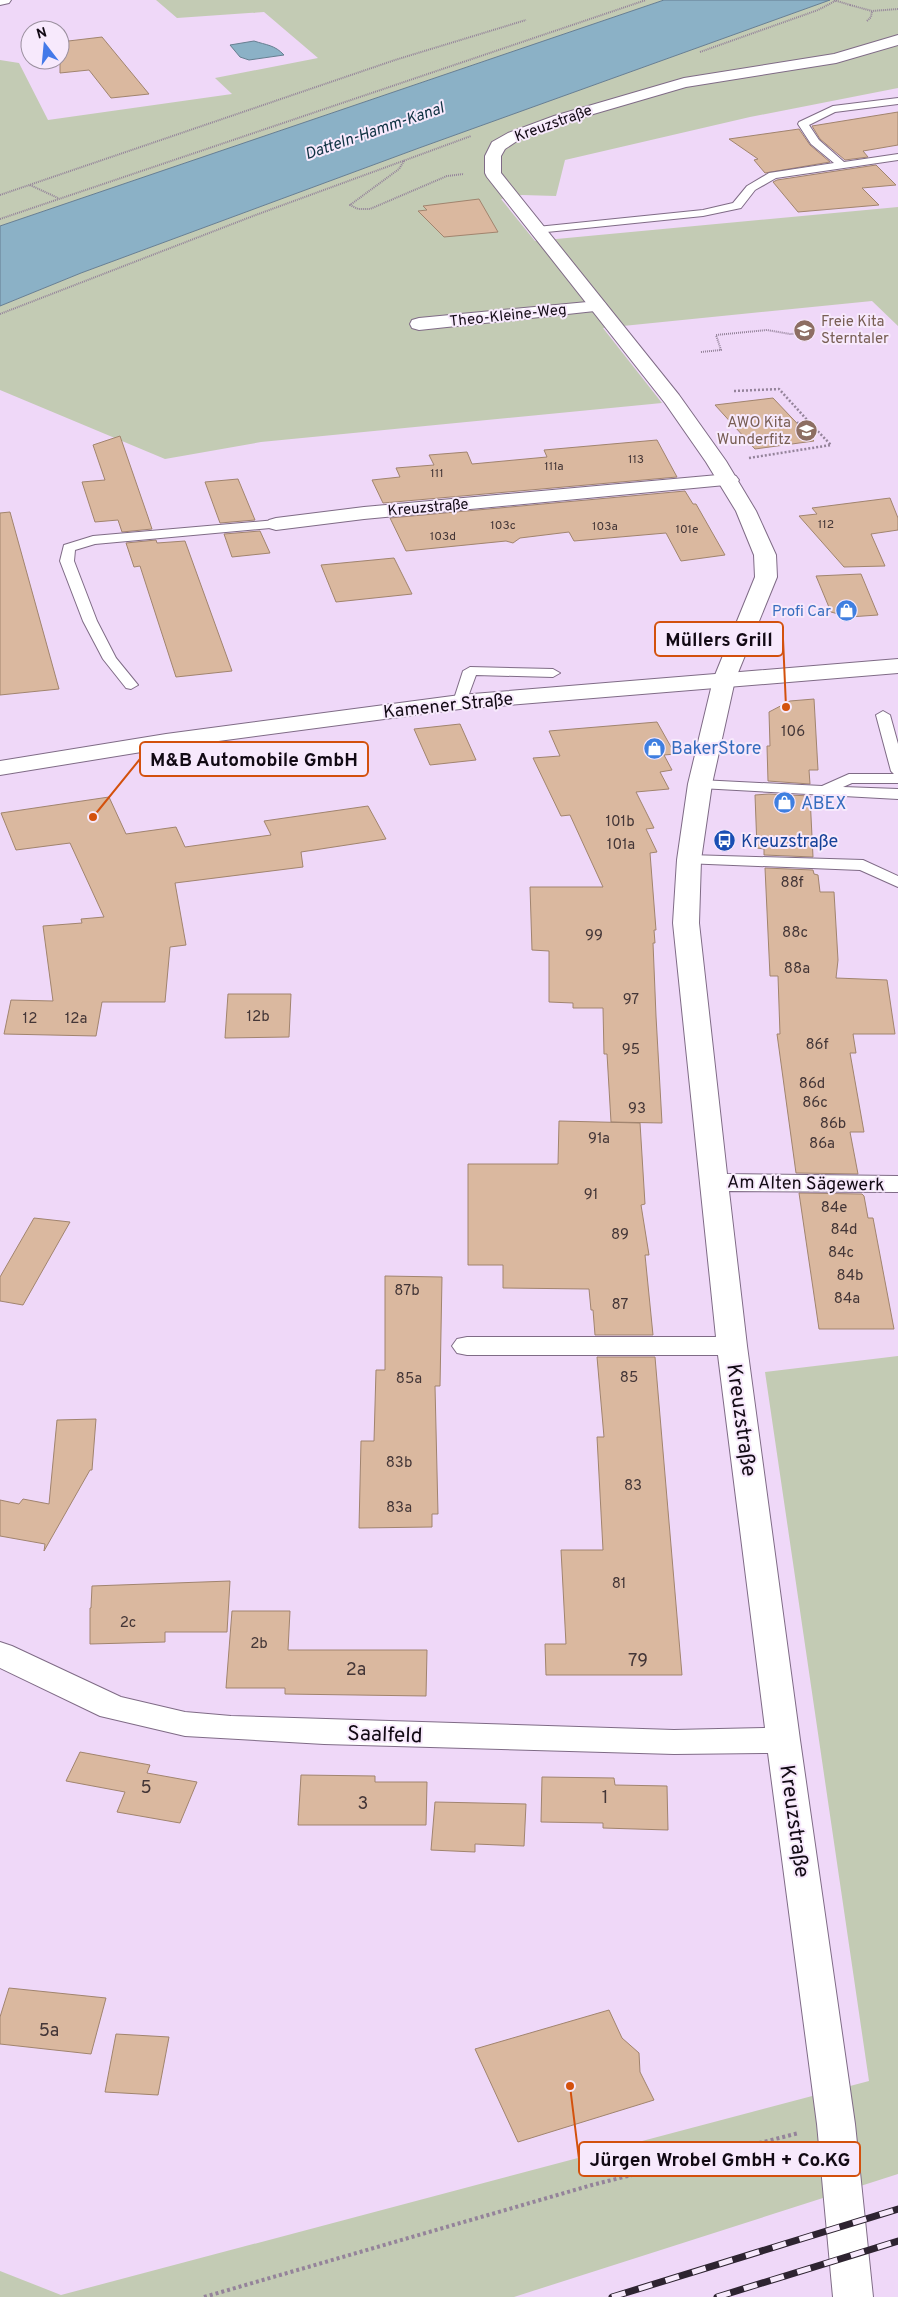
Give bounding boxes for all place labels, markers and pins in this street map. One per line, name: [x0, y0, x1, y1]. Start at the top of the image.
place label: Freie Kita Sterntaler: [821, 313, 889, 349]
school or university icon: Freie Kita Sterntaler: [793, 318, 817, 342]
place label: AWO Kita Wunderfitz: [717, 414, 791, 450]
school or university icon: AWO Kita Wunderfitz: [795, 419, 819, 443]
shop icon: Profi Car: [835, 599, 859, 623]
place label: Profi Car: [772, 603, 831, 622]
callout: Müllers Grill: [655, 622, 783, 656]
shop icon: BakerStore: [643, 736, 667, 760]
place label: BakerStore: [671, 738, 761, 761]
callout: M&B Automobile GmbH: [140, 742, 368, 776]
shop icon: ABEX: [773, 791, 797, 815]
place label: ABEX: [801, 793, 846, 816]
bus stop icon: Kreuzstraße: [713, 829, 737, 853]
place label: Kreuzstraße: [741, 831, 838, 854]
callout: Jürgen Wrobel GmbH + Co.KG: [579, 2142, 860, 2176]

